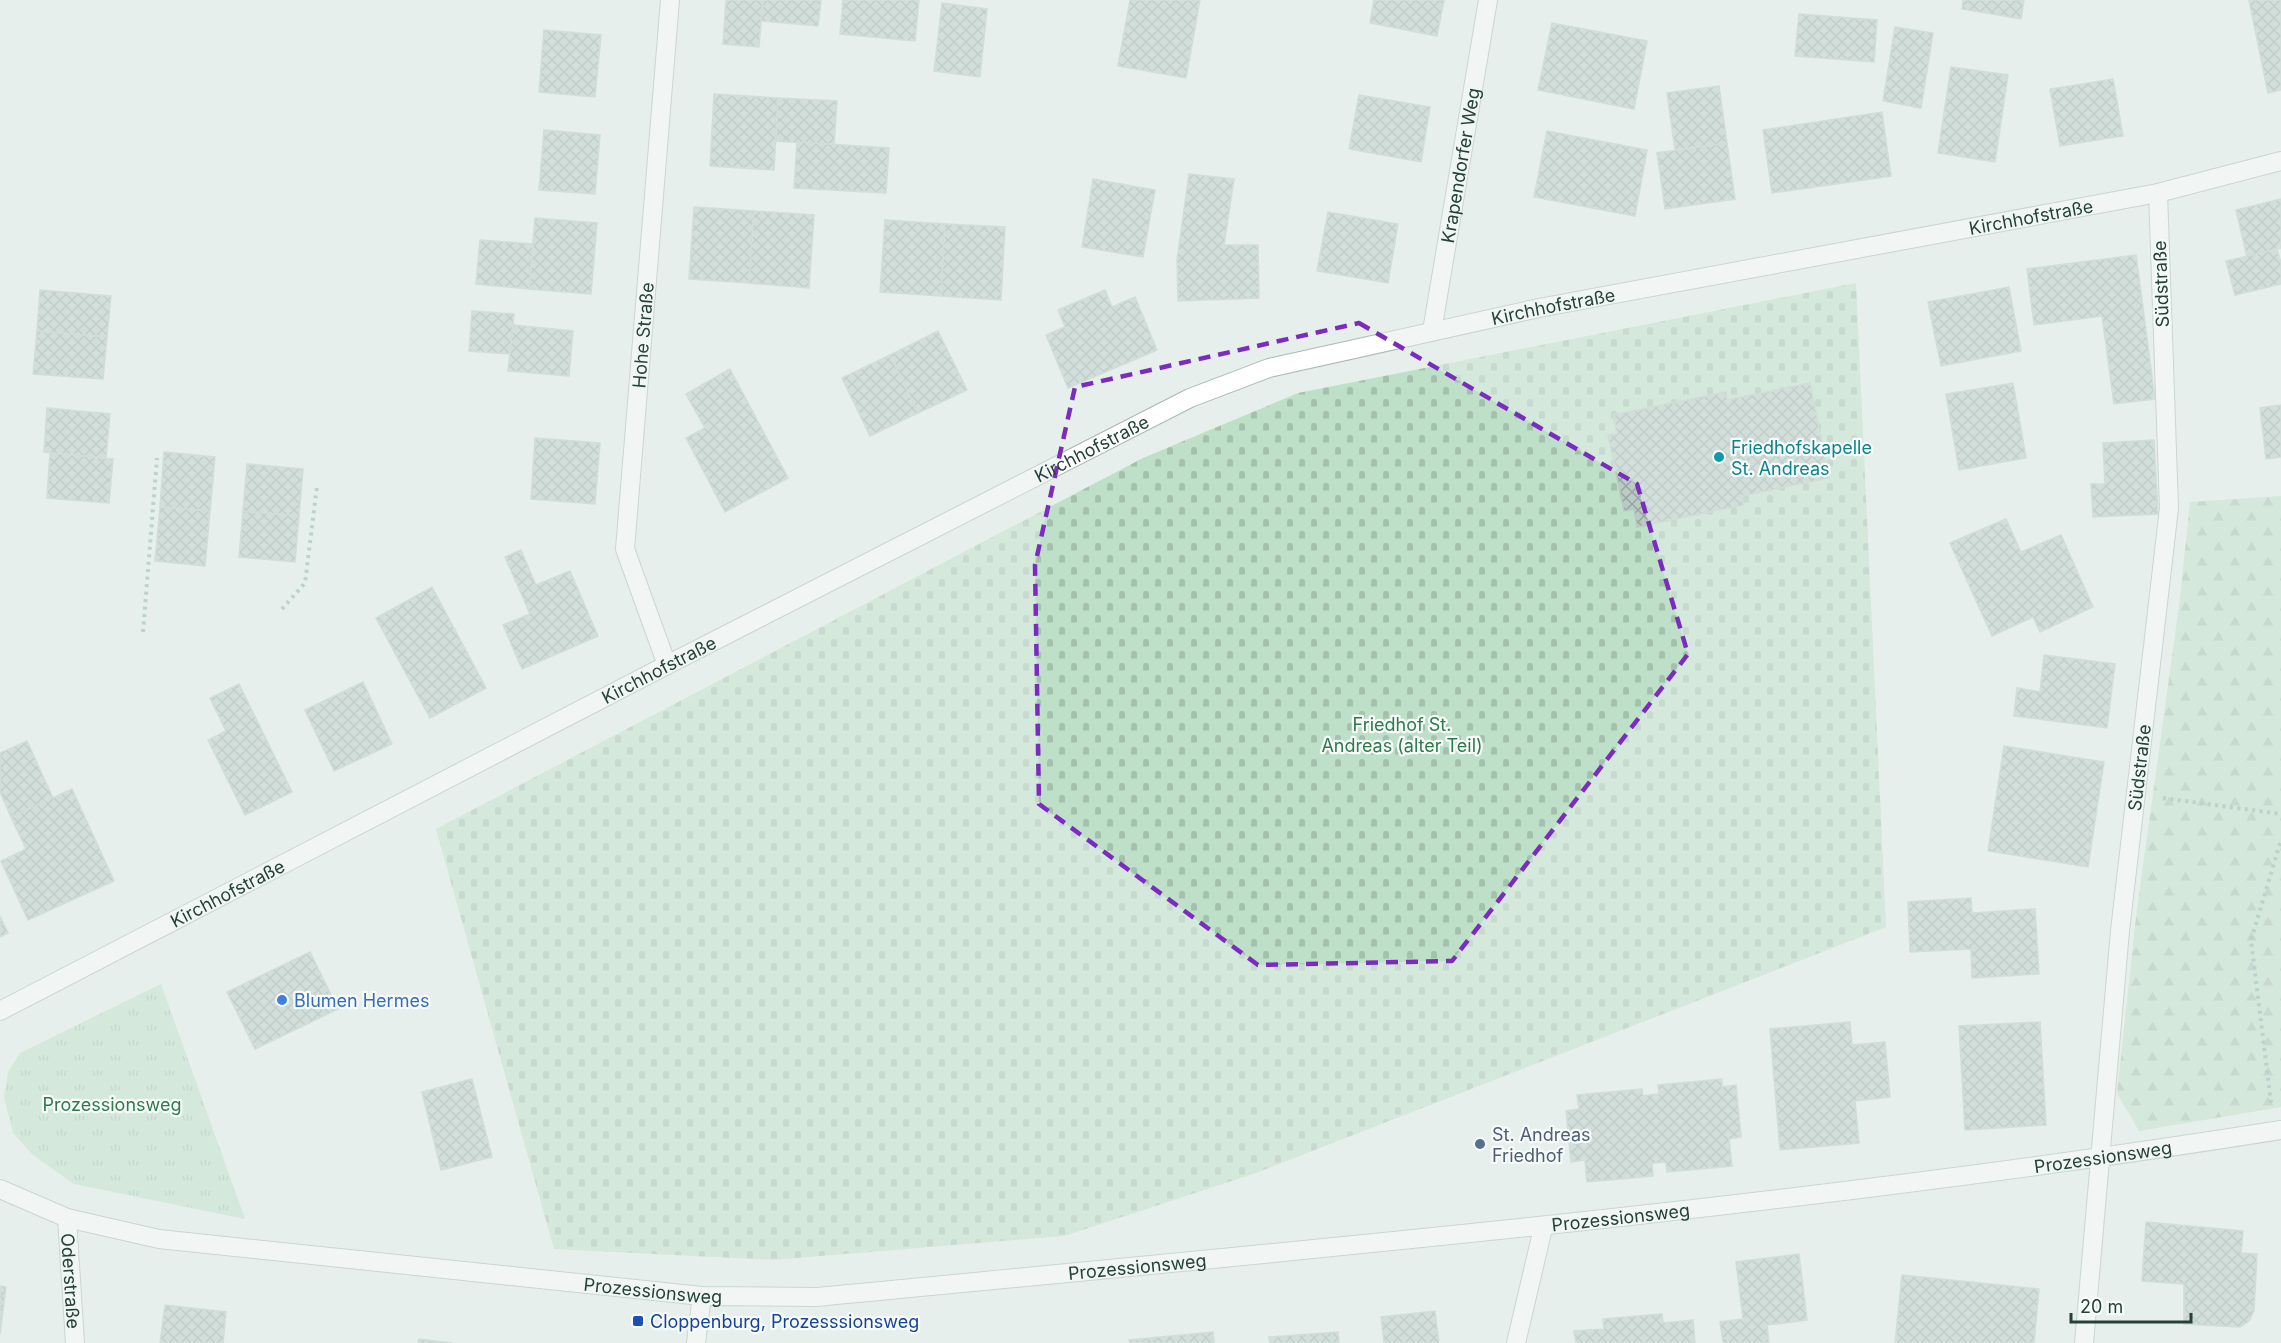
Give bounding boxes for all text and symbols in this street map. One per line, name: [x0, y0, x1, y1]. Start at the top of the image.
street label: Krapendorfer Weg: [1437, 86, 1483, 244]
street label: Kirchhofstraße: [1967, 195, 2095, 238]
street label: Südstraße: [2149, 240, 2173, 328]
street label: Hohe Straße: [628, 281, 657, 389]
street label: Kirchhofstraße: [1489, 284, 1617, 329]
street label: Kirchhofstraße: [1031, 410, 1152, 486]
place label: Friedhofskapelle St. Andreas: [1731, 437, 1872, 479]
marker: Friedhofskapelle St. Andreas: [1712, 450, 1726, 464]
street label: Kirchhofstraße: [598, 631, 719, 708]
park label: Friedhof St. Andreas (alter Teil): [1321, 714, 1483, 756]
street label: Südstraße: [2123, 723, 2154, 812]
street label: Kirchhofstraße: [167, 855, 288, 931]
place label: Blumen Hermes: [294, 990, 429, 1011]
marker: Blumen Hermes: [275, 993, 289, 1007]
park label: Prozessionsweg: [43, 1094, 181, 1115]
place label: St. Andreas Friedhof: [1492, 1124, 1591, 1166]
street label: Prozessionsweg: [2033, 1136, 2173, 1177]
marker: St. Andreas Friedhof: [1473, 1137, 1487, 1151]
street label: Prozessionsweg: [1550, 1199, 1691, 1235]
street label: Oderstraße: [57, 1232, 85, 1329]
street label: Prozessionsweg: [1067, 1249, 1207, 1283]
street label: Prozessionsweg: [583, 1273, 722, 1307]
scale bar: [2071, 1286, 2191, 1324]
text: 20 m: [2080, 1296, 2123, 1317]
place label: Cloppenburg, Prozesssionsweg: [650, 1311, 919, 1332]
marker: Cloppenburg, Prozesssionsweg: [631, 1314, 645, 1328]

